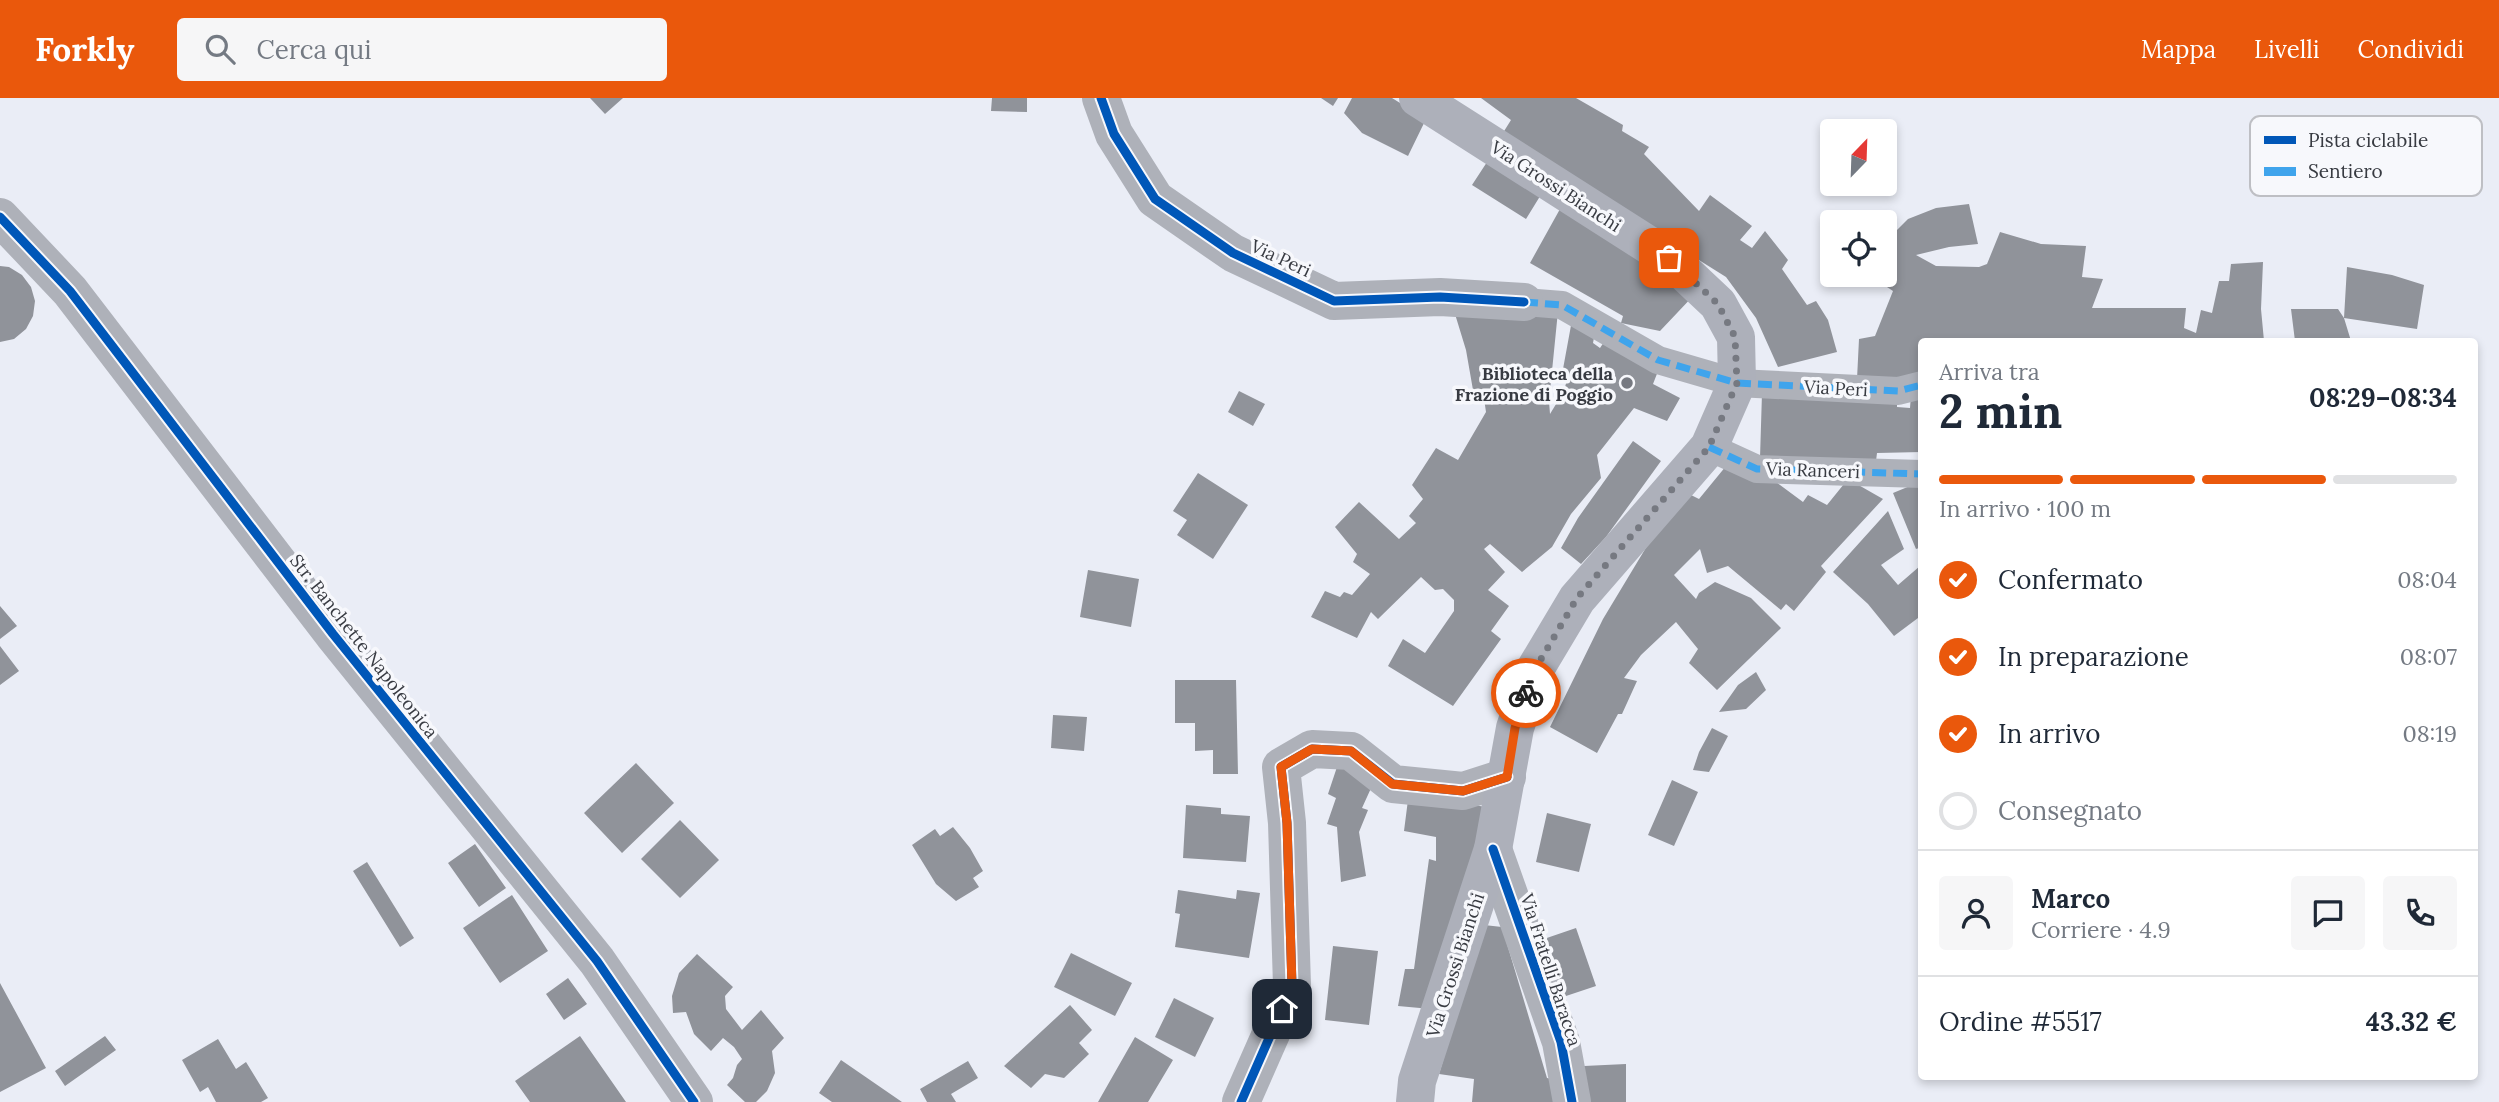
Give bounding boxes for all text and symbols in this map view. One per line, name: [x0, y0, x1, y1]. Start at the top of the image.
search box: [177, 18, 667, 81]
text: Forkly: [35, 28, 135, 70]
icon: search: [201, 30, 239, 68]
text: Cerca qui: [257, 33, 372, 66]
text: Mappa: [2141, 34, 2216, 65]
text: Livelli: [2254, 34, 2320, 65]
text: Condividi: [2358, 34, 2464, 65]
legend: [2250, 116, 2482, 196]
north arrow: [1820, 119, 1897, 196]
map controls: [1820, 119, 1897, 287]
text: Pista ciclabile: [2308, 128, 2428, 152]
street label: Via Grossi Bianchi: [1486, 135, 1625, 237]
text: Sentiero: [2308, 159, 2383, 183]
button: locate: [1820, 210, 1897, 287]
pin: [1639, 228, 1699, 288]
street label: Via Peri: [1246, 234, 1315, 282]
icon: bag: [1650, 239, 1688, 277]
text: Arriva tra: [1939, 357, 2040, 386]
place label: Biblioteca della Frazione di Poggio: [1455, 362, 1614, 406]
marker: Biblioteca della Frazione di Poggio: [1619, 375, 1635, 391]
street label: Via Peri: [1802, 375, 1869, 401]
text: 08:29–08:34: [2309, 381, 2457, 414]
text: 2 min: [1939, 382, 2062, 441]
street label: Via Ranceri: [1765, 457, 1860, 483]
text: In arrivo · 100 m: [1939, 494, 2111, 523]
street label: Str. Banchette Napoleonica: [285, 549, 443, 743]
icon: check: [1939, 561, 1977, 599]
text: Confermato: [1998, 563, 2143, 596]
text: 08:04: [2397, 565, 2457, 594]
icon: check: [1939, 638, 1977, 676]
text: In preparazione: [1998, 640, 2189, 673]
text: 08:07: [2400, 642, 2457, 671]
courier: [1491, 658, 1561, 728]
icon: bike: [1507, 674, 1545, 712]
icon: check: [1939, 715, 1977, 753]
text: In arrivo: [1998, 717, 2101, 750]
text: 08:19: [2402, 719, 2457, 748]
text: Consegnato: [1998, 794, 2142, 827]
button: person: [1939, 876, 2013, 950]
button: chat: [2291, 876, 2365, 950]
button: phone: [2383, 876, 2457, 950]
text: Marco: [2031, 882, 2110, 915]
street label: Via Grossi Bianchi: [1420, 890, 1489, 1041]
street label: Via Fratelli Baracca: [1515, 890, 1587, 1049]
text: Corriere · 4.9: [2031, 915, 2171, 944]
pin: [1252, 979, 1312, 1039]
icon: home: [1263, 990, 1301, 1028]
text: Ordine #5517: [1939, 1005, 2102, 1038]
text: 43.32 €: [2366, 1005, 2457, 1038]

